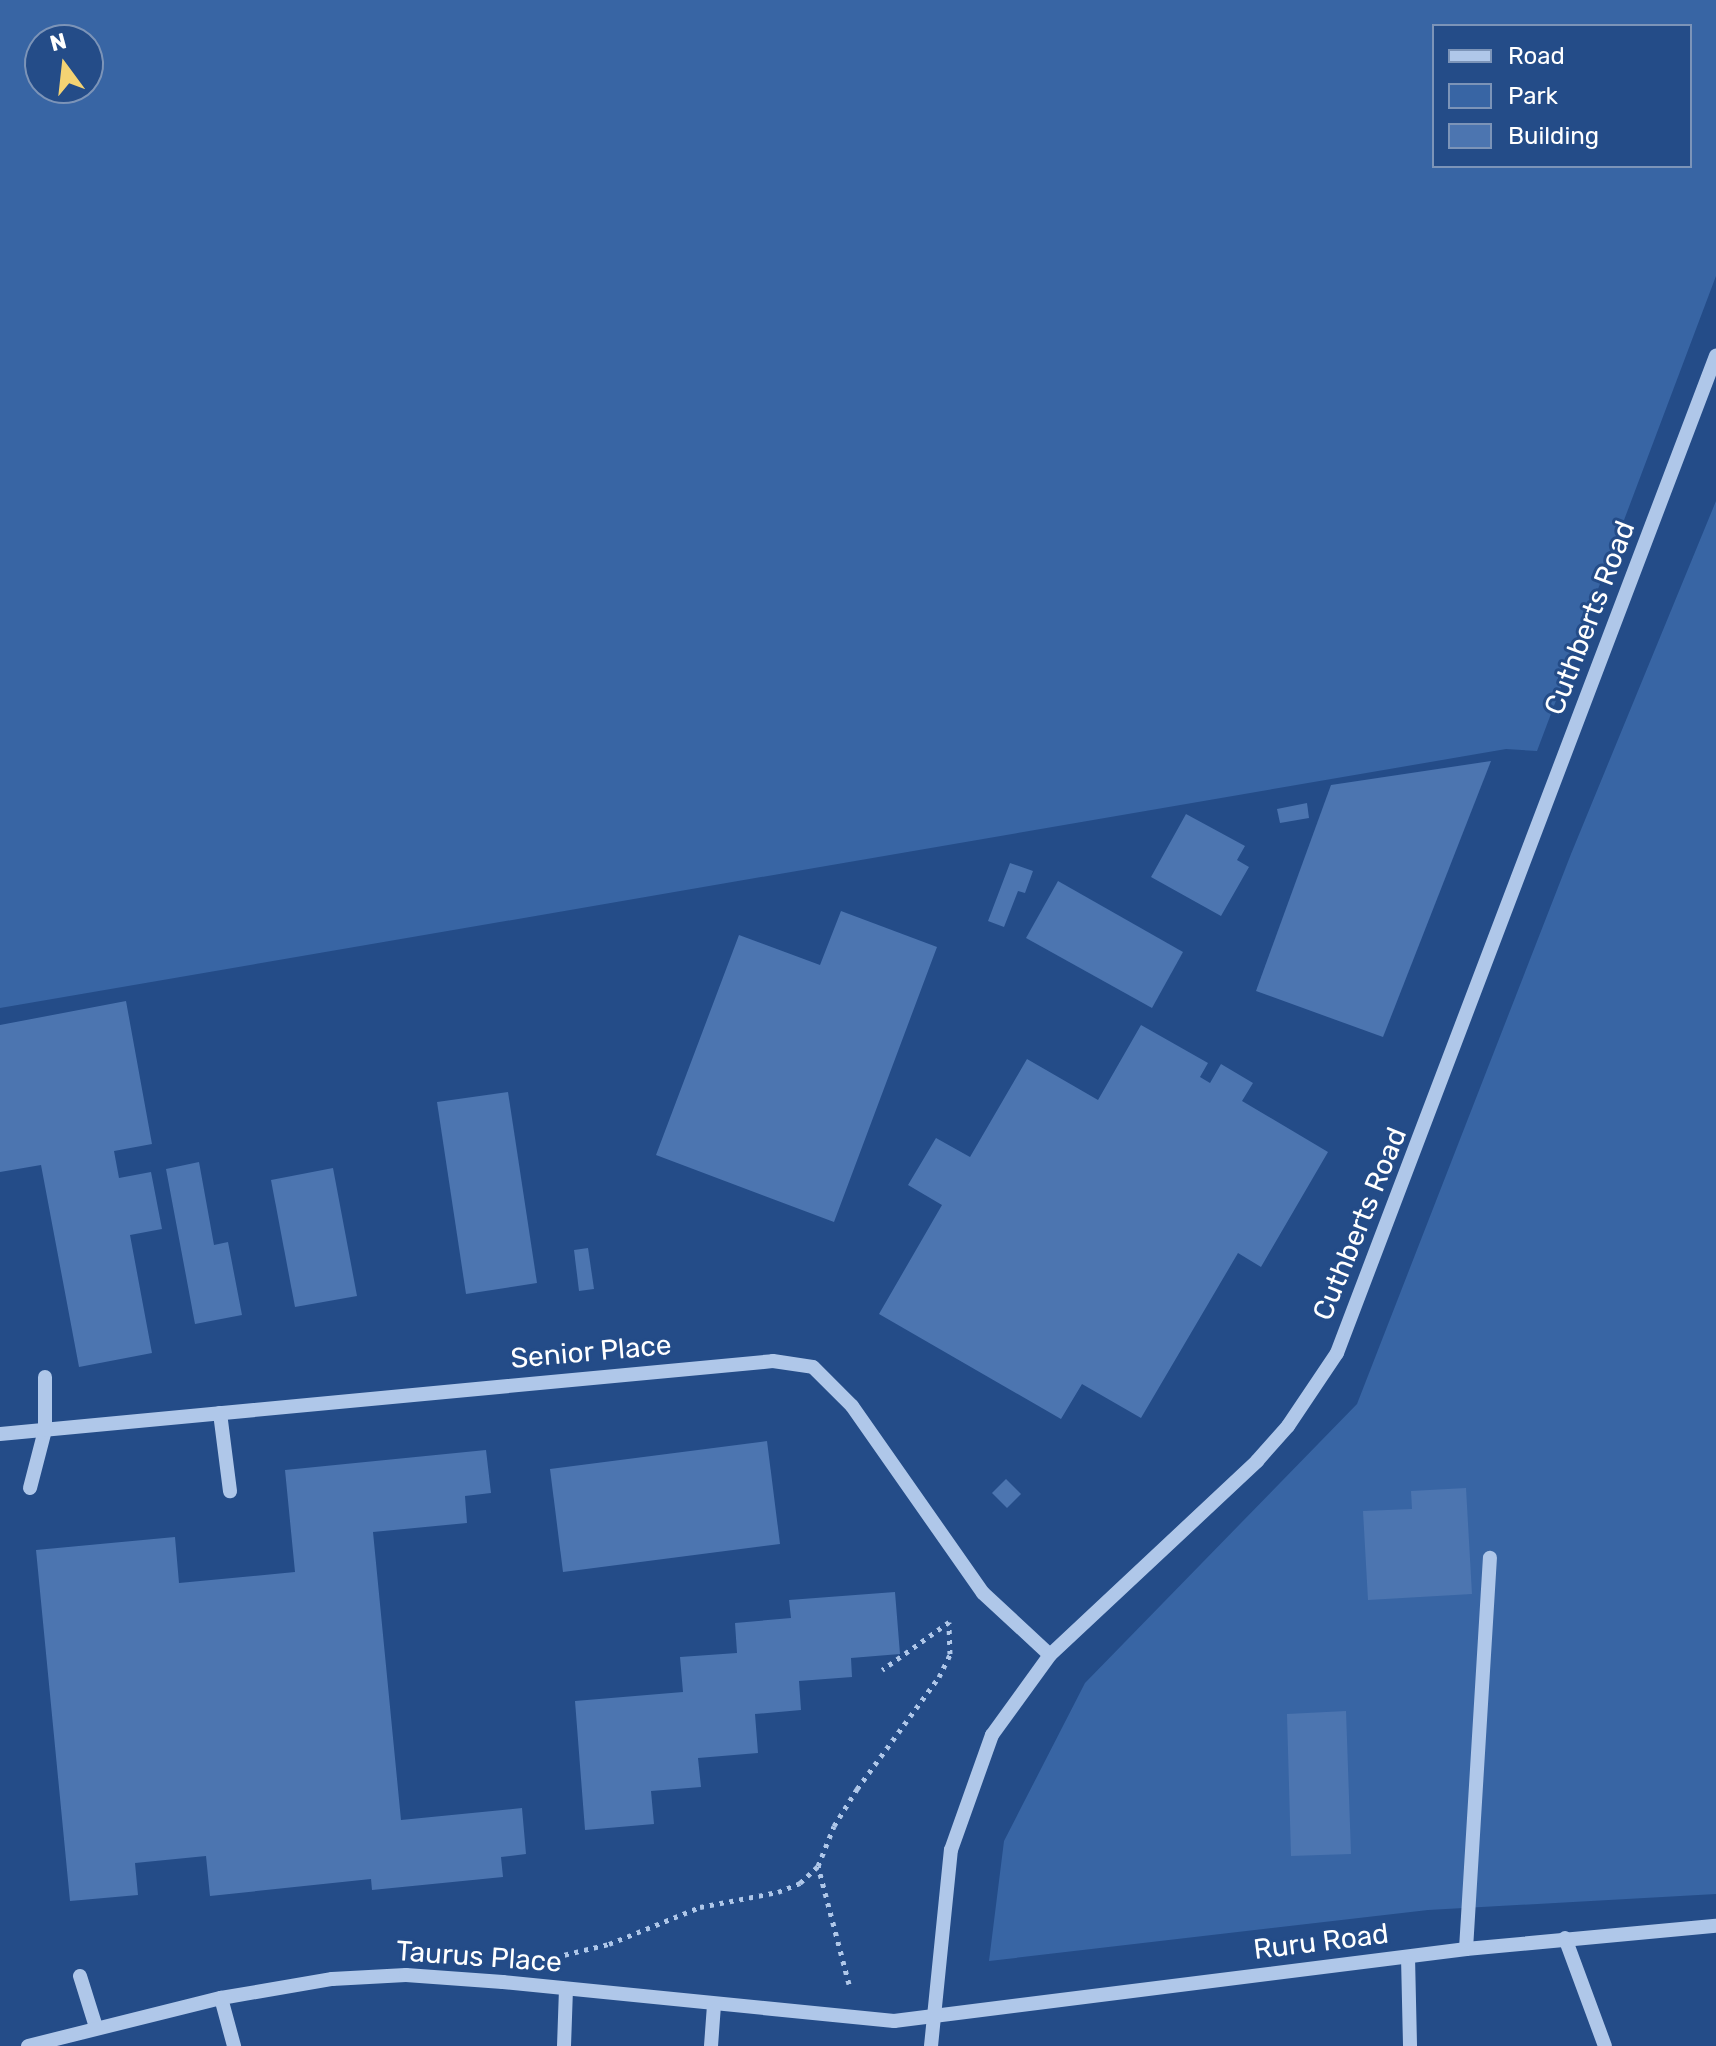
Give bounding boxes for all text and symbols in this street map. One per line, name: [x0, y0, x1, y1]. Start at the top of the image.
north arrow: [24, 24, 104, 104]
legend: [1432, 24, 1692, 168]
text: N: [47, 27, 69, 57]
text: Road: [1508, 42, 1565, 70]
text: Park: [1508, 82, 1558, 110]
text: Building: [1508, 122, 1599, 150]
street label: Cuthberts Road: [1538, 516, 1642, 720]
street label: Cuthberts Road: [1306, 1123, 1414, 1325]
street label: Senior Place: [509, 1328, 673, 1376]
street label: Ruru Road: [1252, 1917, 1390, 1967]
street label: Taurus Place: [395, 1934, 563, 1980]

